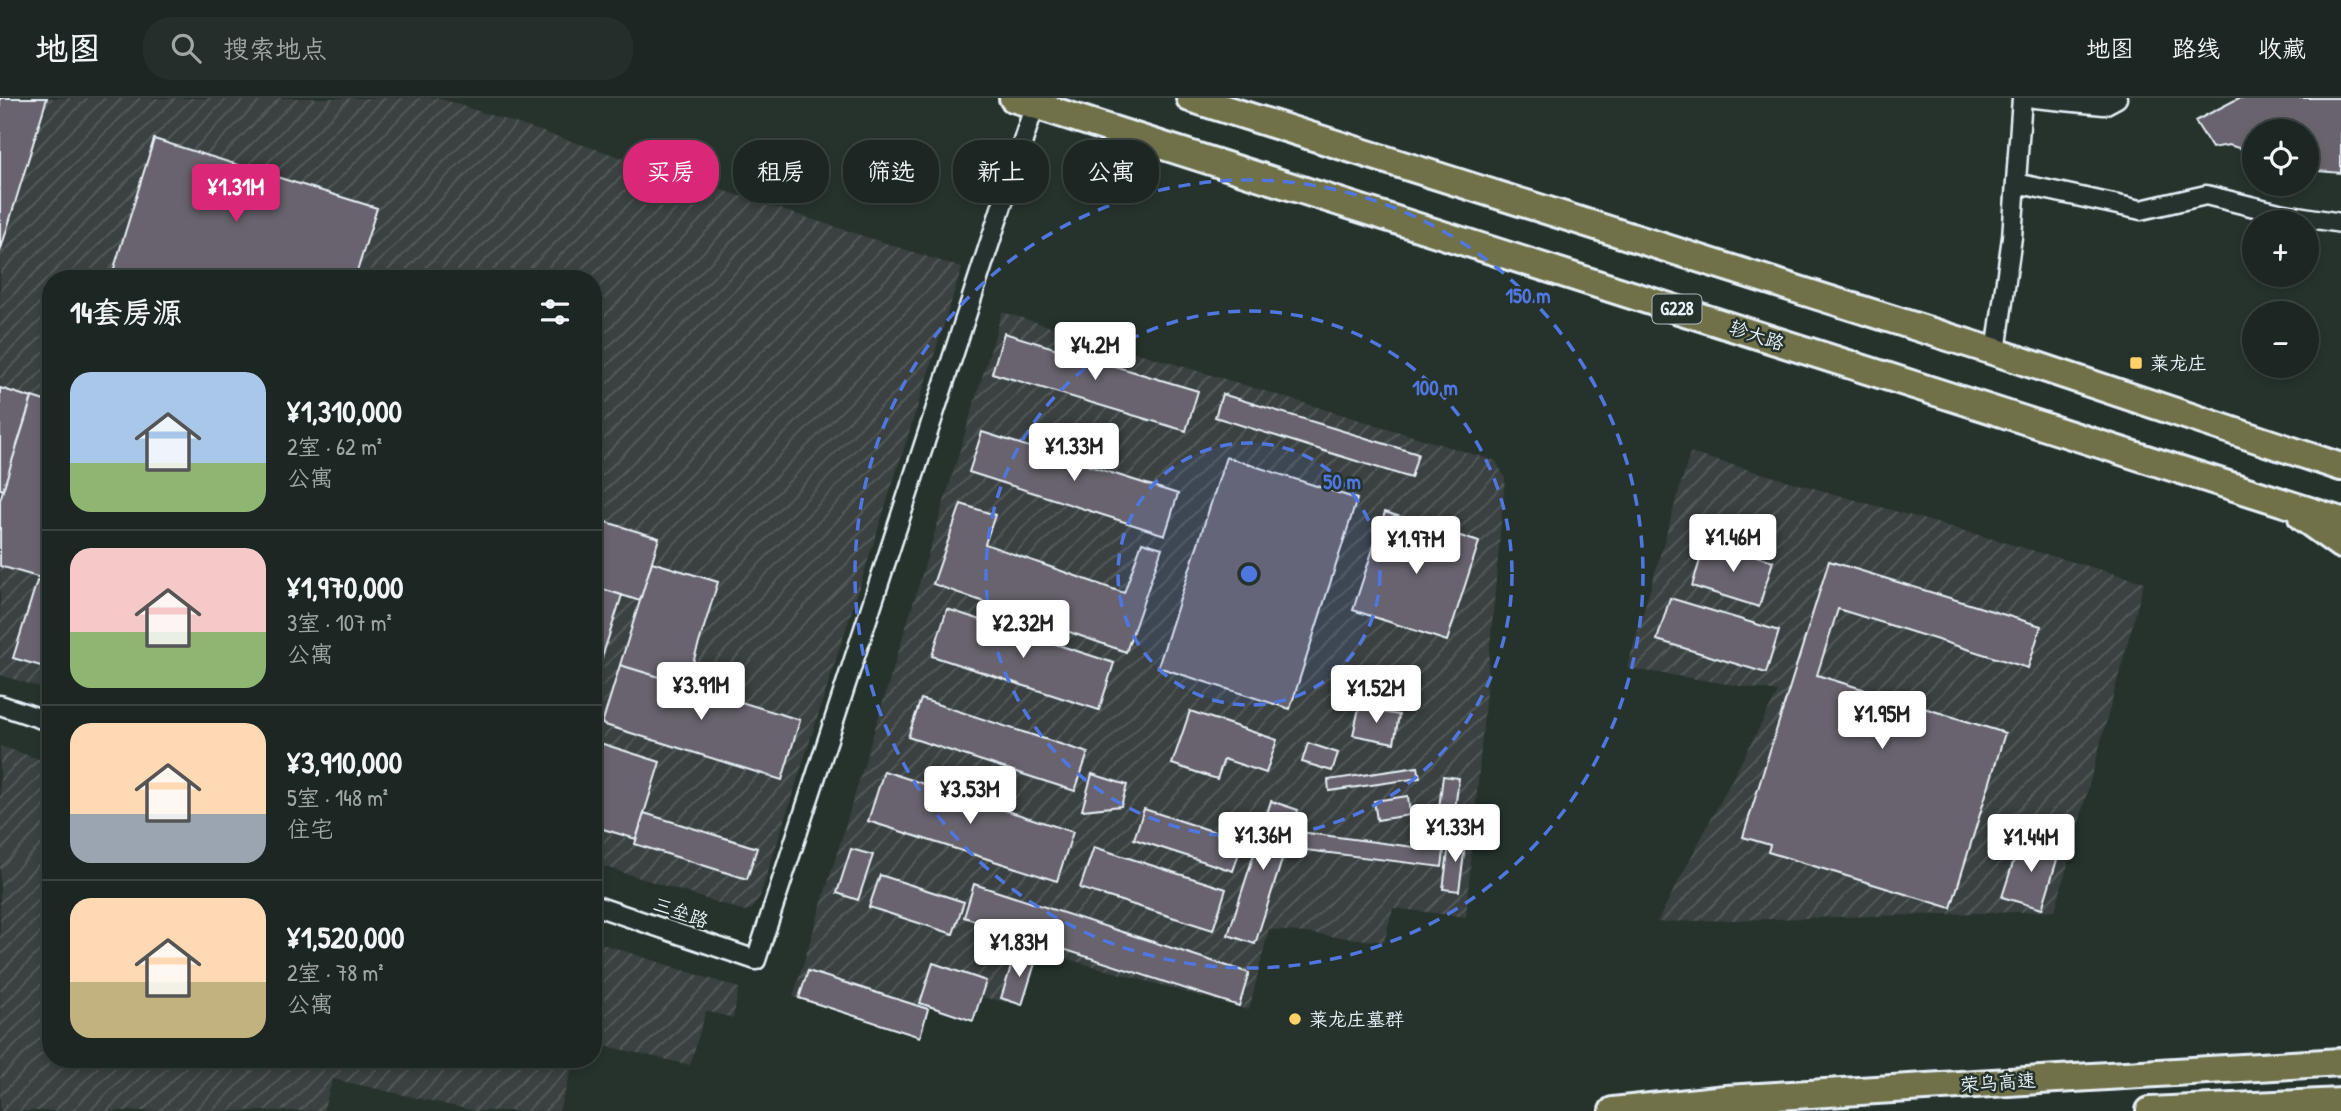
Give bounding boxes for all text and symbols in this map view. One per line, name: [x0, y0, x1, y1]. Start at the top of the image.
search box: [143, 17, 633, 80]
text: 地图: [35, 26, 101, 70]
icon: search: [167, 29, 205, 67]
text: 搜索地点: [223, 31, 327, 66]
text: 地图: [2086, 32, 2134, 64]
text: 路线: [2172, 32, 2220, 64]
text: 收藏: [2258, 32, 2306, 64]
map controls: [2242, 119, 2319, 378]
button: locate: [2242, 119, 2319, 196]
chip: 买房: [623, 140, 719, 203]
chip: 租房: [733, 140, 829, 203]
chip: 筛选: [843, 140, 939, 203]
chip: 新上: [953, 140, 1049, 203]
chip: 公寓: [1063, 140, 1159, 203]
pin: ¥1.31M: [179, 164, 293, 224]
text: ¥1.31M: [208, 171, 264, 202]
button: +: [2242, 210, 2319, 287]
text: 150 m: [1505, 281, 1551, 310]
text: 14套房源: [70, 292, 182, 332]
icon: filters: [536, 293, 574, 331]
road number: G228: [1652, 294, 1702, 324]
button: −: [2242, 301, 2319, 378]
street label: 轸大路: [1726, 314, 1788, 356]
pin: ¥4.2M: [1046, 322, 1144, 382]
text: ¥4.2M: [1071, 329, 1119, 360]
place label: 莱龙庄: [2150, 350, 2207, 376]
marker: 莱龙庄: [2128, 355, 2144, 371]
text: 100 m: [1412, 373, 1458, 402]
text: ¥1,310,000: [287, 391, 402, 431]
icon: home: [126, 400, 210, 484]
pin: ¥1.33M: [1017, 424, 1131, 483]
text: ¥1.33M: [1045, 430, 1103, 461]
text: 2室 · 62 m²: [287, 431, 382, 462]
text: 公寓: [287, 462, 333, 493]
text: 50 m: [1323, 467, 1361, 496]
pin: ¥1.46M: [1676, 514, 1790, 574]
pin: ¥1.97M: [1359, 517, 1473, 576]
text: ¥1.46M: [1705, 521, 1761, 552]
text: ¥1.97M: [1387, 523, 1445, 554]
centre of rings: [1237, 562, 1261, 586]
text: ¥1,970,000: [287, 567, 404, 607]
icon: home: [126, 576, 210, 660]
pin: ¥2.32M: [966, 601, 1080, 660]
text: 3室 · 107 m²: [287, 607, 392, 638]
text: ¥2.32M: [992, 607, 1054, 638]
text: 公寓: [287, 638, 333, 669]
pin: ¥3.91M: [644, 662, 758, 722]
pin: ¥1.52M: [1319, 666, 1433, 725]
text: ¥3.91M: [673, 669, 729, 700]
text: ¥1.52M: [1347, 672, 1405, 703]
pin: ¥1.95M: [1825, 692, 1939, 751]
text: ¥1.95M: [1854, 698, 1910, 729]
text: ¥3,910,000: [287, 742, 402, 782]
icon: home: [126, 751, 210, 835]
pin: ¥3.53M: [913, 766, 1027, 826]
text: ¥3.53M: [940, 773, 1000, 804]
text: 5室 · 148 m²: [287, 782, 388, 813]
pin: ¥1.33M: [1398, 804, 1512, 864]
text: ¥1.33M: [1426, 811, 1484, 842]
pin: ¥1.36M: [1206, 812, 1320, 872]
text: 住宅: [287, 813, 333, 844]
pin: ¥1.44M: [1974, 814, 2088, 874]
text: ¥1.36M: [1234, 819, 1292, 850]
text: ¥1.44M: [2004, 821, 2058, 852]
street label: 三垒路: [650, 890, 712, 934]
text: ¥1,520,000: [287, 917, 404, 957]
pin: ¥1.83M: [962, 920, 1076, 979]
icon: home: [126, 926, 210, 1010]
text: ¥1.83M: [990, 926, 1048, 957]
text: 2室 · 78 m²: [287, 957, 384, 988]
text: 公寓: [287, 988, 333, 1019]
place label: 莱龙庄墓群: [1309, 1006, 1404, 1032]
marker: 莱龙庄墓群: [1287, 1011, 1303, 1027]
street label: 荣乌高速: [1959, 1066, 2037, 1098]

